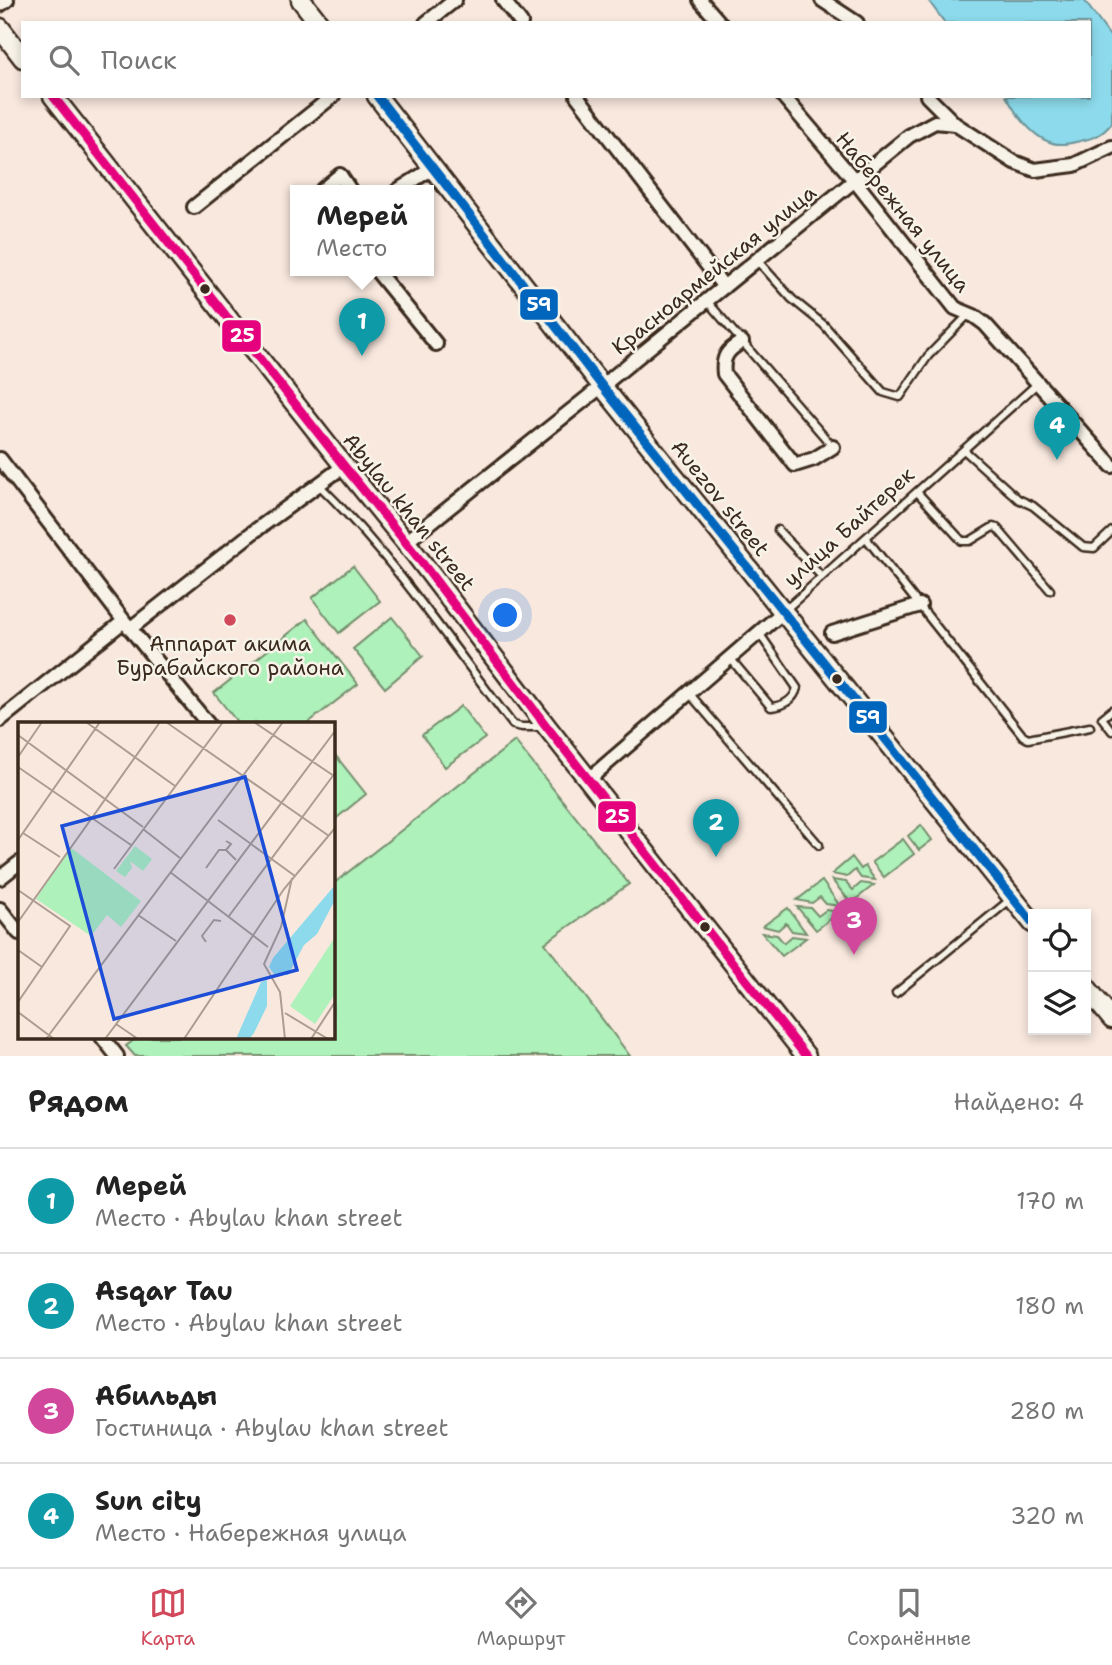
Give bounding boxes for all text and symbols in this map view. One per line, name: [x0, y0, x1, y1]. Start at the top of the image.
search box: [21, 21, 1091, 98]
icon: search: [45, 41, 83, 79]
text: Поиск: [101, 42, 177, 77]
street label: Набережная улица: [829, 126, 977, 298]
street label: Красноармейская улица: [606, 179, 822, 361]
popup: [290, 185, 434, 276]
text: Мерей: [316, 198, 408, 233]
text: Место: [316, 233, 388, 263]
unlabelled marker: [198, 282, 212, 296]
line badge: 59: [519, 288, 559, 321]
text: 59: [527, 292, 551, 317]
pin: 1: [339, 298, 385, 356]
line badge: 25: [221, 319, 262, 353]
text: 25: [229, 323, 255, 348]
pin: 4: [1034, 402, 1080, 460]
street label: Abylau khan street: [337, 427, 481, 597]
street label: Auezov street: [664, 434, 776, 562]
street label: улица Байтерек: [778, 461, 920, 593]
your location: [488, 598, 522, 632]
marker: Аппарат акима Бурабайского района: [222, 612, 238, 628]
place label: Аппарат акима Бурабайского района: [116, 630, 344, 682]
unlabelled marker: [830, 672, 844, 686]
line badge: 59: [848, 700, 888, 734]
text: 59: [856, 705, 880, 730]
inset map: [18, 722, 334, 1038]
pin: 2: [693, 799, 739, 857]
line badge: 25: [597, 800, 637, 833]
text: 25: [604, 804, 630, 829]
pin: 3: [831, 897, 877, 955]
map controls: [1028, 909, 1091, 1035]
button: locate: [1028, 909, 1091, 972]
unlabelled marker: [698, 920, 712, 934]
button: layers: [1028, 972, 1091, 1035]
text: Рядом: [28, 1081, 128, 1122]
text: Найдено: 4: [954, 1087, 1084, 1117]
text: Мерей: [95, 1168, 186, 1203]
text: 1: [46, 1186, 56, 1216]
text: 170 m: [1016, 1186, 1084, 1216]
text: Место · Abylau khan street: [95, 1203, 403, 1233]
text: Asqar Tau: [95, 1273, 233, 1308]
text: 2: [43, 1291, 59, 1321]
text: 180 m: [1015, 1291, 1084, 1321]
text: Место · Abylau khan street: [95, 1308, 403, 1338]
text: Абильды: [95, 1378, 217, 1413]
text: 3: [43, 1396, 59, 1426]
text: 280 m: [1009, 1396, 1084, 1426]
text: Гостиница · Abylau khan street: [95, 1413, 449, 1443]
text: Sun city: [95, 1483, 202, 1518]
text: 4: [43, 1501, 59, 1531]
text: 320 m: [1010, 1501, 1084, 1531]
text: Место · Набережная улица: [95, 1518, 407, 1548]
tab: Карта: [141, 1584, 195, 1651]
tab: Маршрут: [477, 1584, 565, 1651]
tab: Сохранённые: [847, 1584, 971, 1651]

